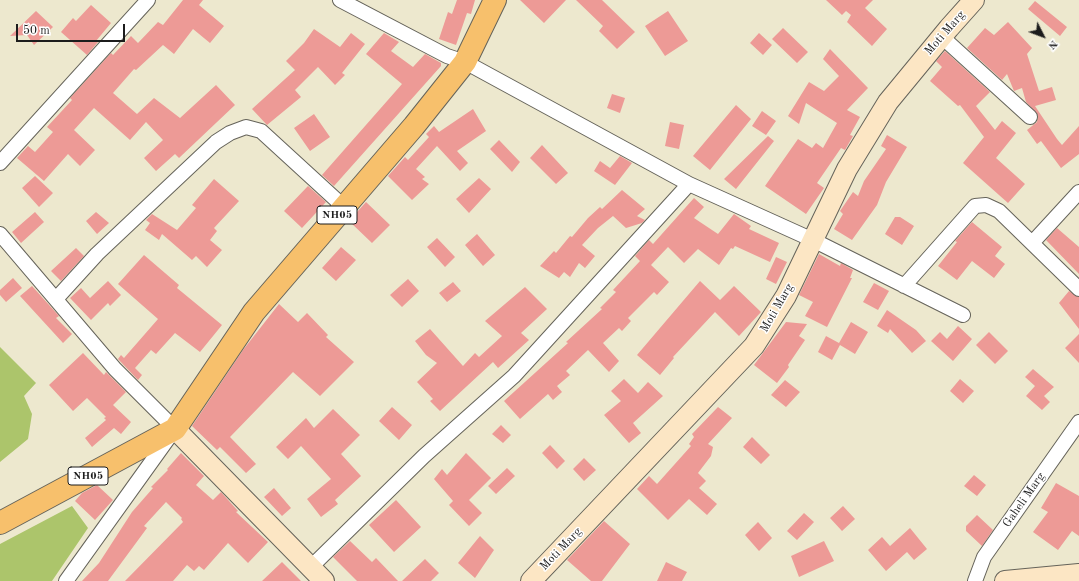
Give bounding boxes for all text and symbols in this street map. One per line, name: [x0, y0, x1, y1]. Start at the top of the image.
street label: Moti Marg: [922, 8, 968, 58]
scale bar: [18, 16, 127, 42]
north arrow: [1023, 16, 1063, 56]
text: 50 m: [23, 25, 50, 37]
text: N: [1045, 38, 1059, 51]
road number: NH05: [317, 206, 357, 224]
street label: Moti Marg: [757, 281, 797, 335]
road number: NH05: [68, 467, 108, 485]
street label: Gaheli Marg: [1000, 470, 1048, 530]
street label: Moti Marg: [537, 525, 585, 573]

